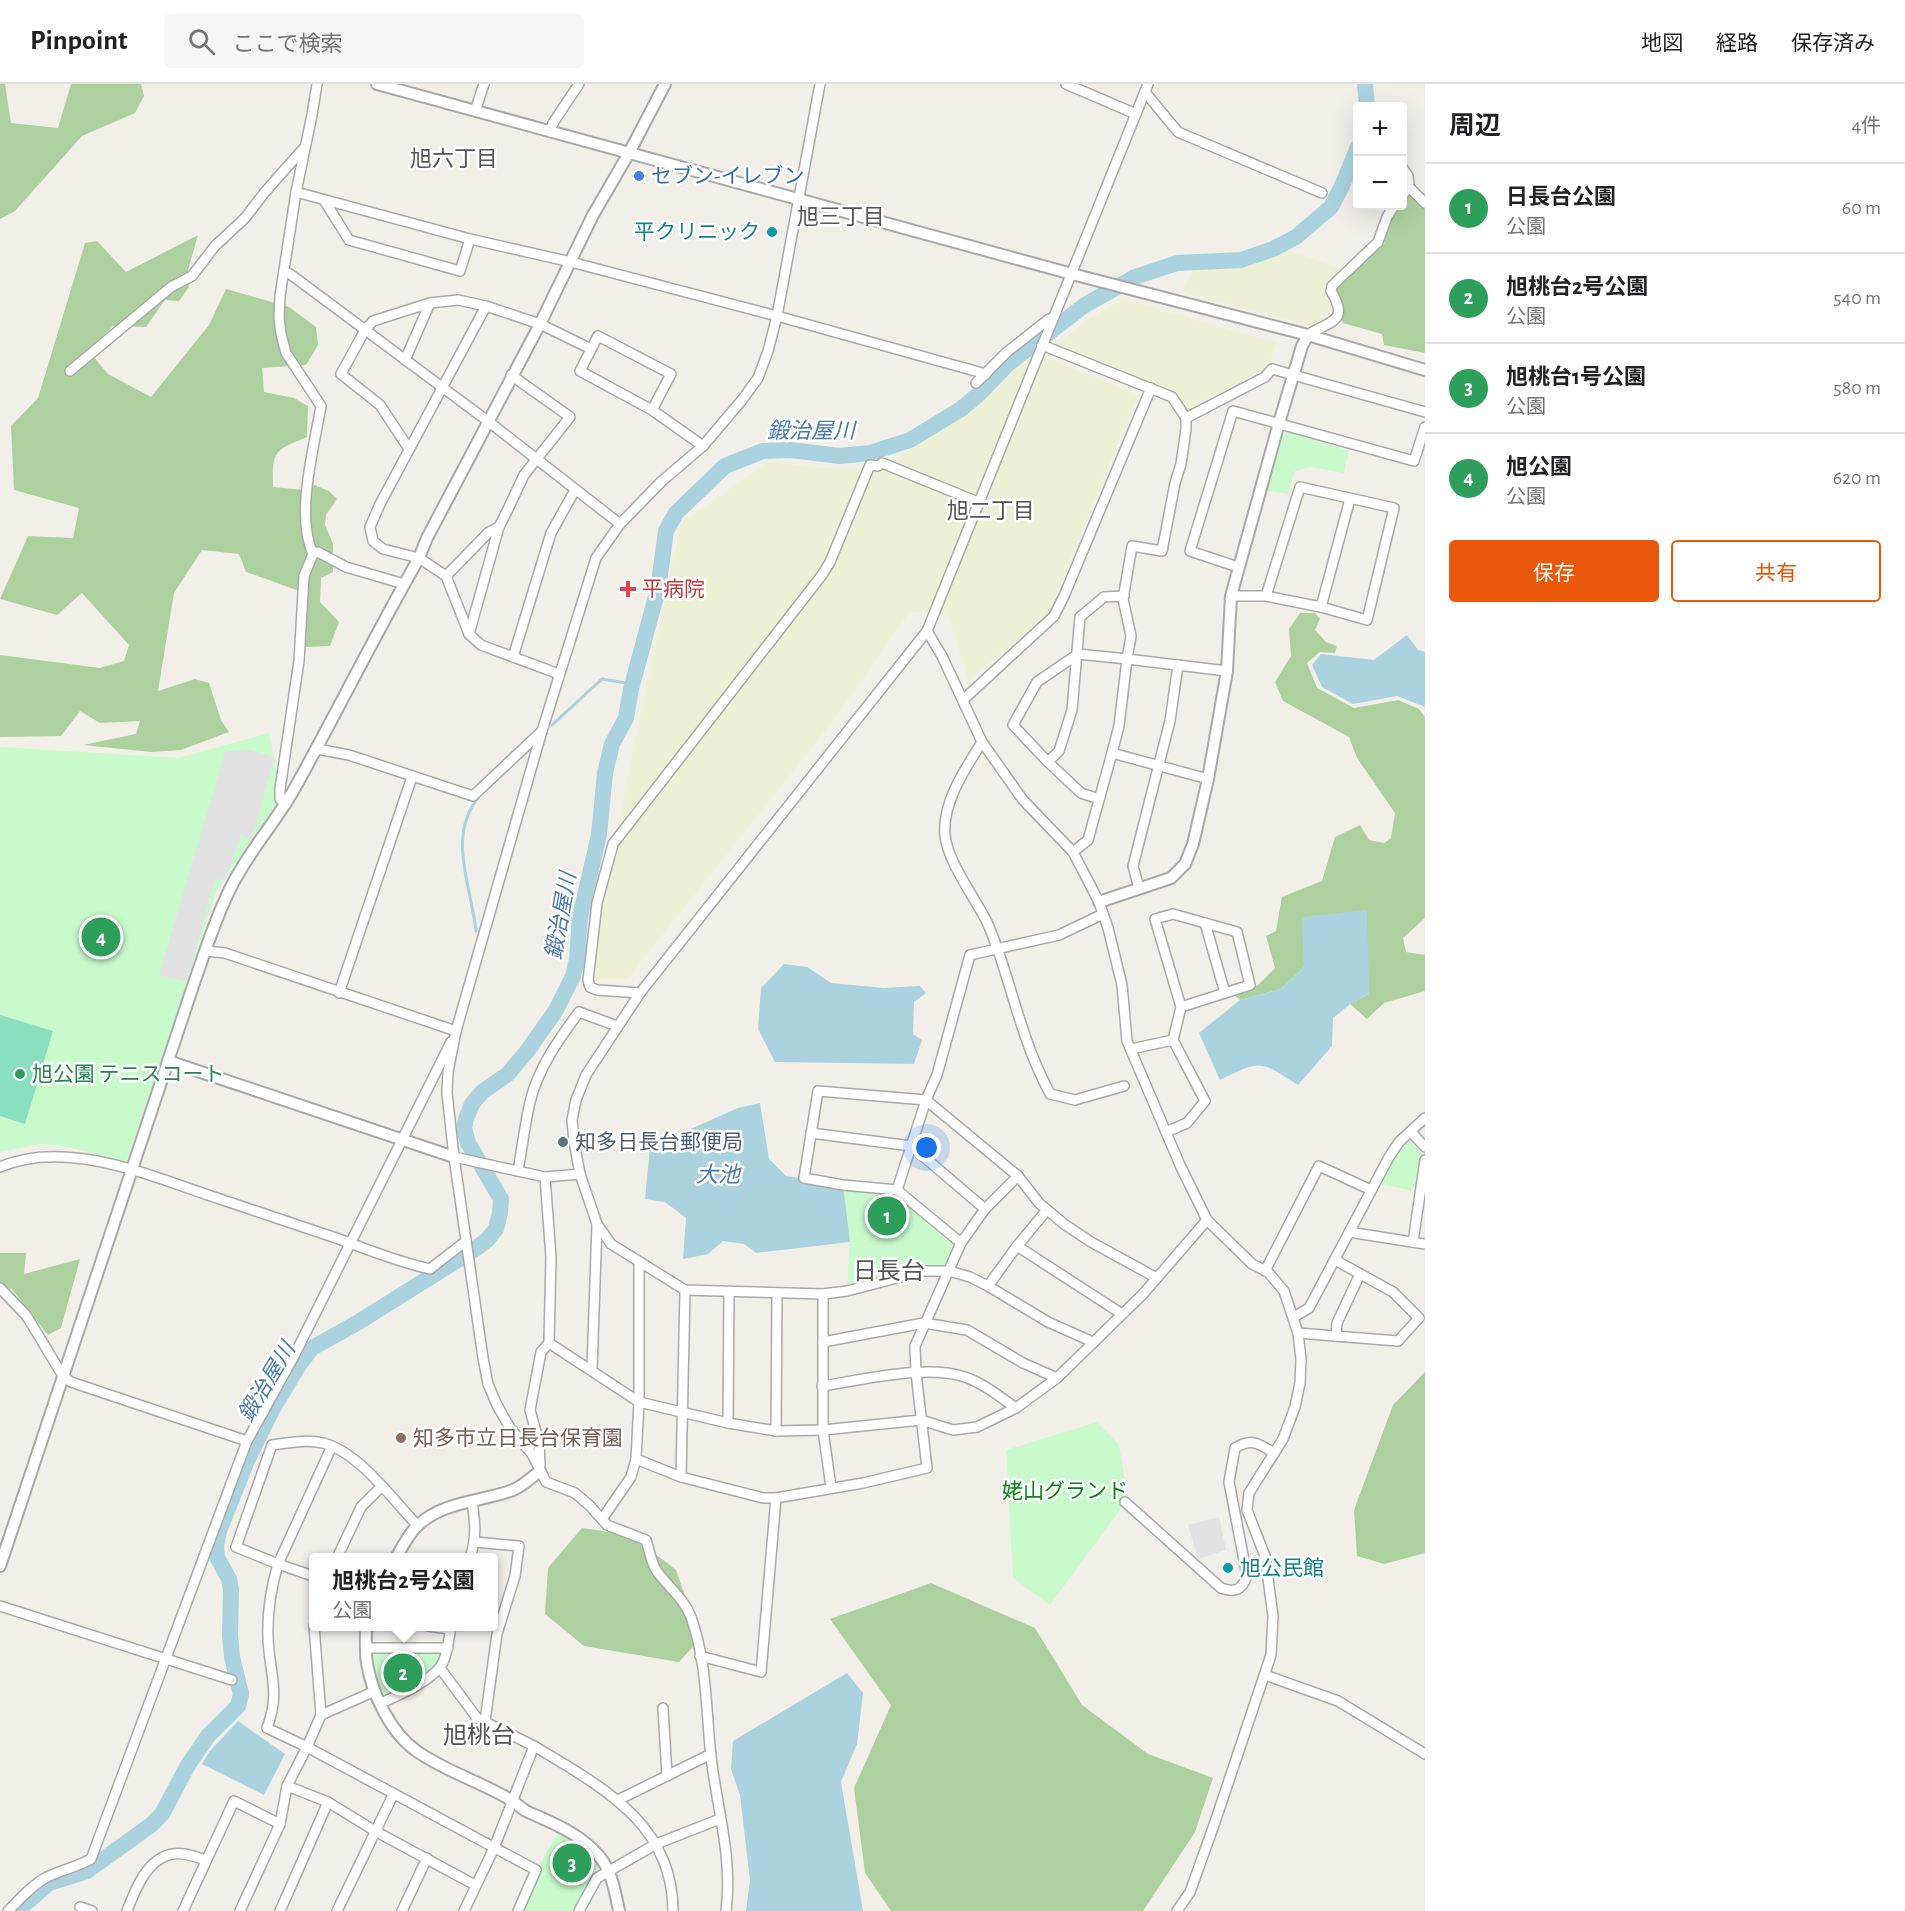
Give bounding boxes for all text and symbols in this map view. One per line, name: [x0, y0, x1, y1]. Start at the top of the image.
search box: [164, 14, 584, 68]
icon: search: [185, 25, 218, 58]
text: Pinpoint: [30, 27, 128, 55]
text: ここで検索: [233, 33, 343, 55]
text: 地図: [1641, 33, 1683, 54]
text: 経路: [1716, 33, 1758, 54]
text: 保存済み: [1791, 33, 1875, 54]
map controls: [1353, 102, 1407, 210]
button: +: [1353, 102, 1407, 156]
text: 周辺: [1449, 113, 1501, 139]
text: 4件: [1851, 116, 1881, 136]
district label: 旭六丁目: [410, 147, 498, 170]
button: −: [1353, 156, 1407, 210]
place label: セブン-イレブン: [651, 164, 804, 187]
marker: セブン-イレブン: [632, 169, 646, 183]
text: 日長台公園: [1506, 186, 1616, 208]
text: 1: [1465, 198, 1472, 218]
text: 60 m: [1842, 198, 1881, 218]
district label: 旭三丁目: [797, 205, 885, 228]
text: 公園: [1506, 217, 1546, 237]
place label: 平クリニック: [634, 221, 760, 243]
marker: 平クリニック: [765, 225, 779, 239]
text: 旭桃台2号公園: [1506, 276, 1648, 298]
text: 2: [1464, 288, 1473, 308]
text: 540 m: [1833, 288, 1881, 308]
text: 公園: [1506, 307, 1546, 327]
text: 旭桃台1号公園: [1506, 366, 1646, 388]
text: 3: [1464, 378, 1473, 398]
text: 580 m: [1833, 378, 1881, 398]
text: 公園: [1506, 397, 1546, 417]
water label: 鍛治屋川: [767, 419, 857, 442]
text: 旭公園: [1506, 456, 1572, 478]
text: 4: [1463, 468, 1474, 488]
text: 620 m: [1833, 468, 1881, 488]
text: 公園: [1506, 487, 1546, 507]
district label: 旭二丁目: [947, 499, 1035, 522]
button: 保存: [1449, 540, 1659, 602]
button: 共有: [1671, 540, 1881, 602]
place label: 平病院: [642, 578, 705, 600]
marker: 平病院: [619, 580, 637, 598]
water label: 鍛治屋川: [542, 869, 580, 961]
pin: 4: [82, 914, 120, 960]
place label: 旭公園 テニスコート: [32, 1063, 224, 1085]
marker: 旭公園 テニスコート: [13, 1067, 27, 1081]
place label: 知多日長台郵便局: [575, 1131, 743, 1153]
your location: [912, 1133, 941, 1162]
marker: 知多日長台郵便局: [556, 1135, 570, 1149]
water label: 大池: [696, 1163, 742, 1186]
pin: 1: [868, 1194, 906, 1238]
district label: 日長台: [853, 1258, 925, 1284]
water label: 鍛治屋川: [234, 1336, 300, 1425]
place label: 知多市立日長台保育園: [413, 1427, 623, 1449]
marker: 知多市立日長台保育園: [394, 1431, 408, 1445]
park label: 姥山グランド: [1002, 1480, 1128, 1502]
popup: [309, 1553, 498, 1631]
place label: 旭公民館: [1240, 1557, 1324, 1579]
marker: 旭公民館: [1221, 1561, 1235, 1575]
text: 旭桃台2号公園: [332, 1570, 475, 1592]
text: 公園: [332, 1601, 372, 1621]
pin: 2: [384, 1650, 422, 1696]
district label: 旭桃台: [443, 1722, 515, 1748]
pin: 3: [552, 1840, 592, 1886]

